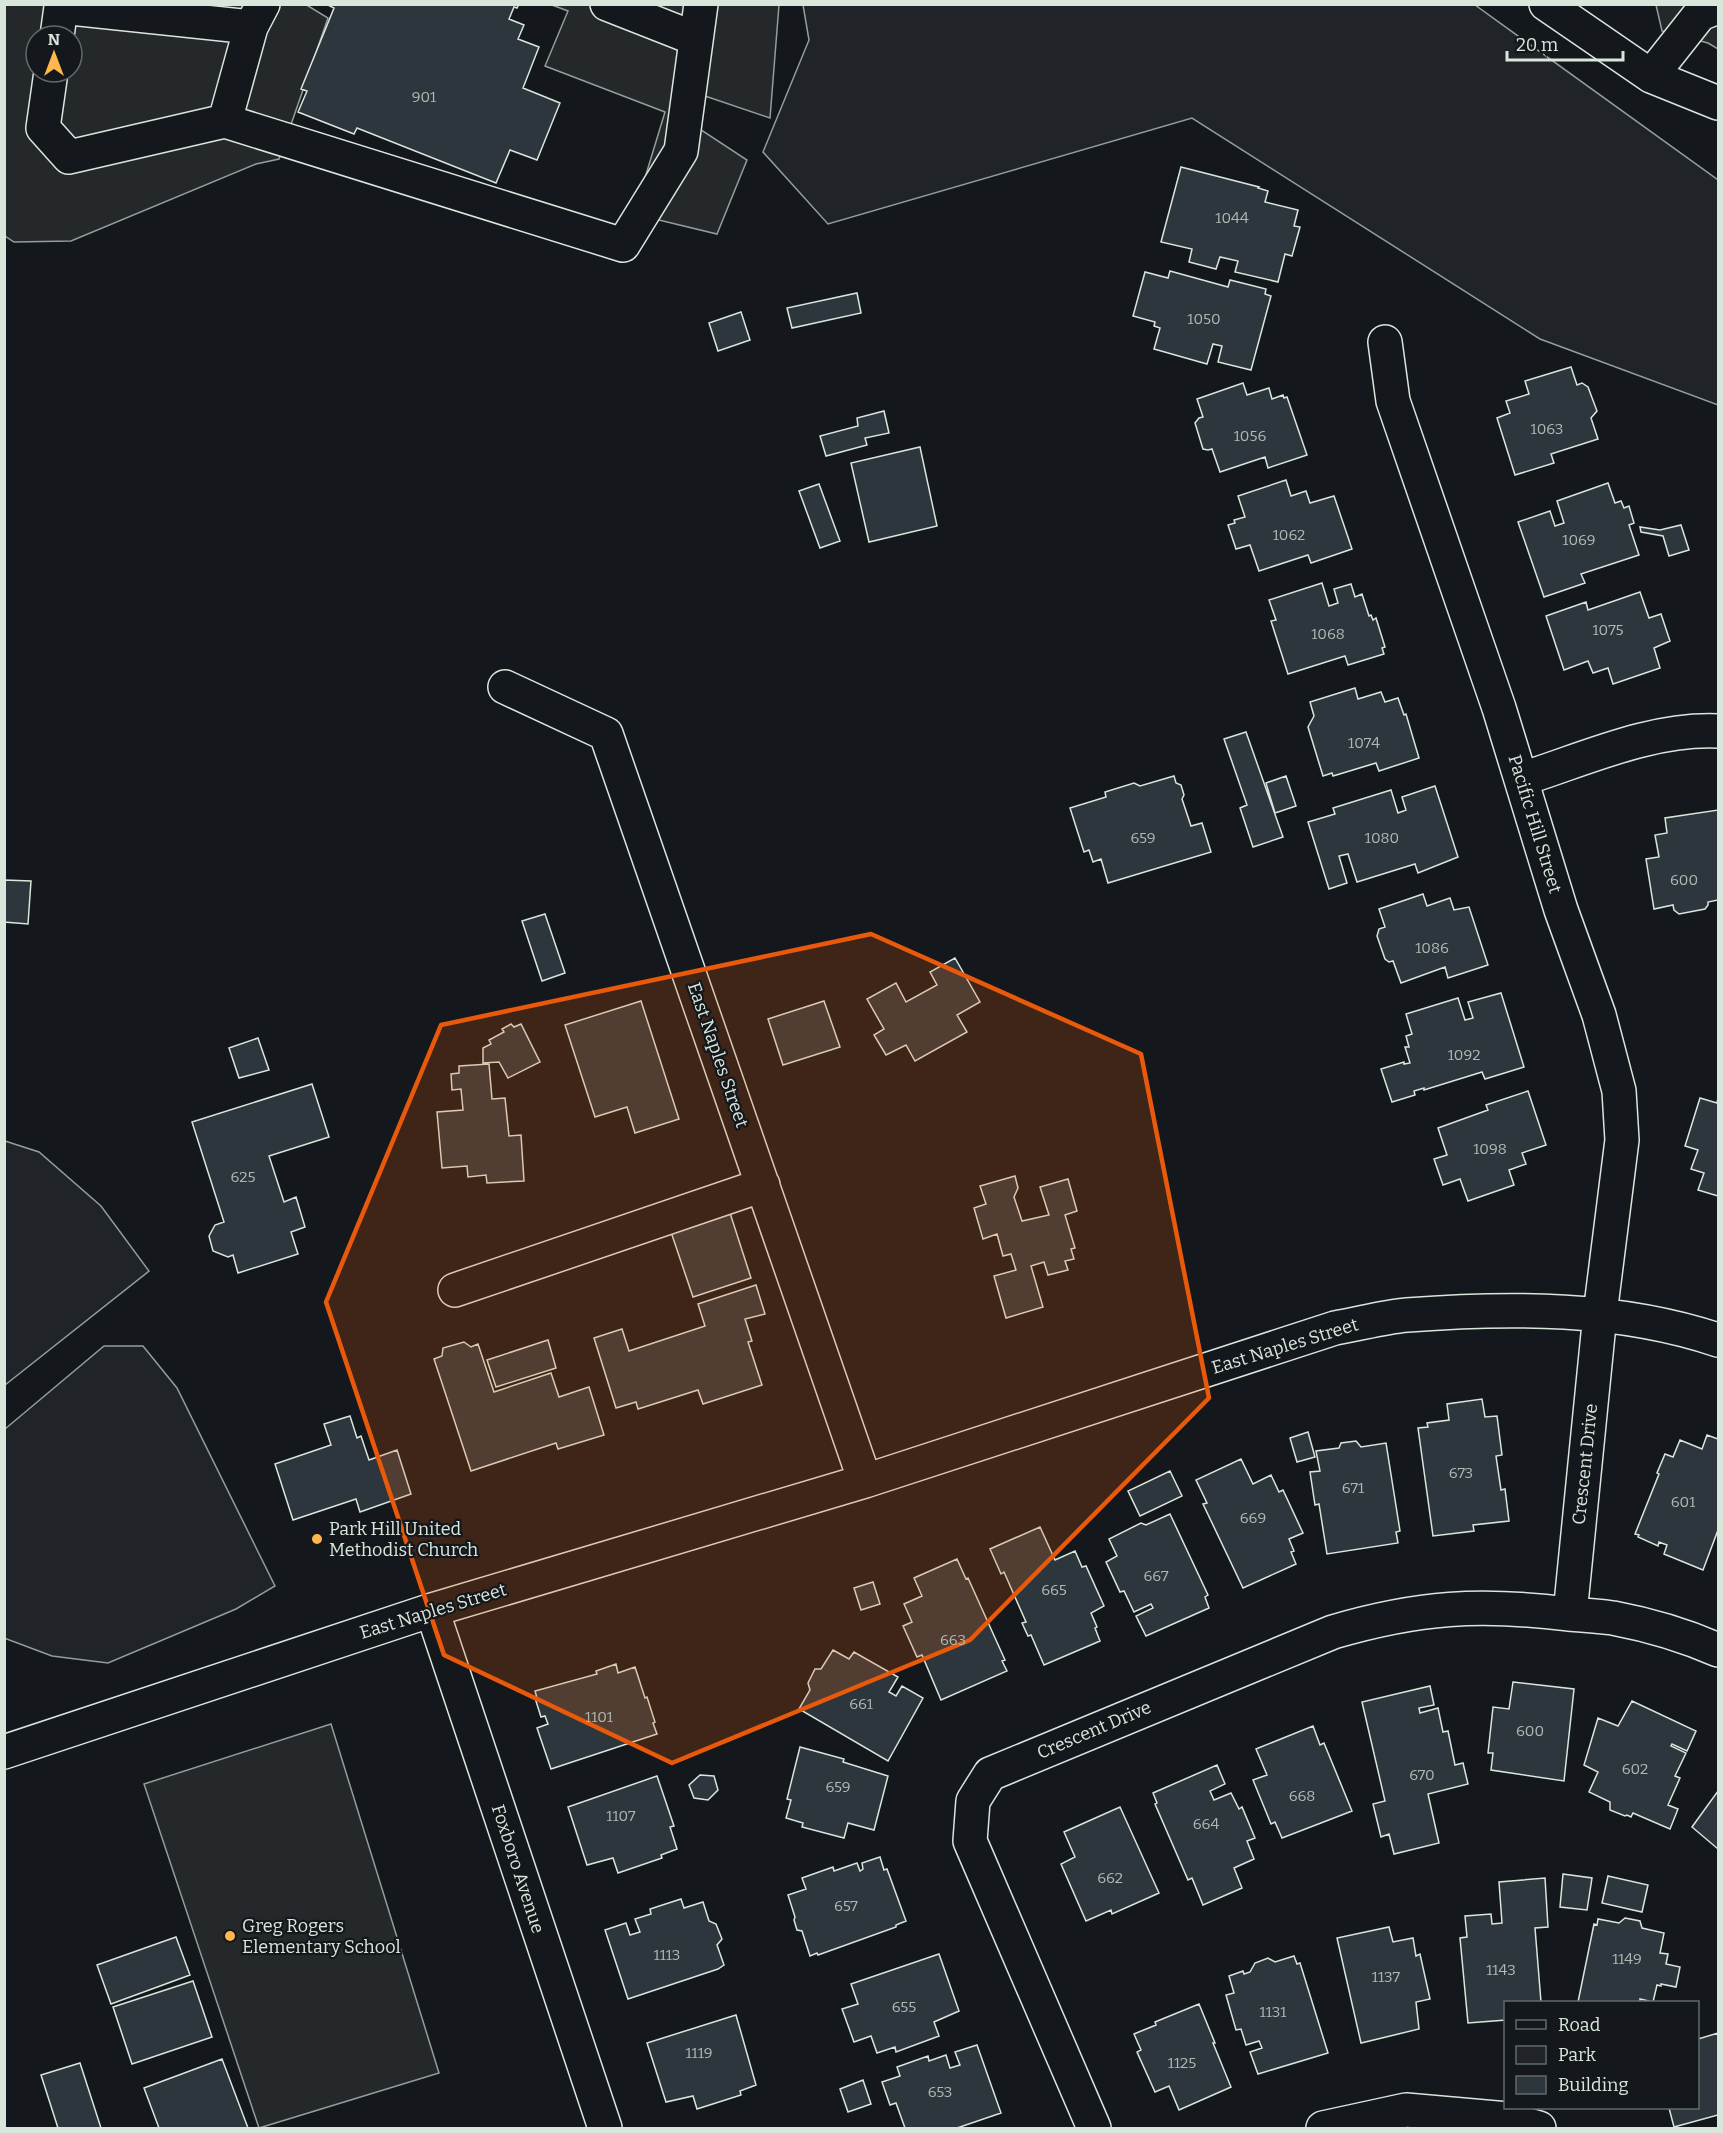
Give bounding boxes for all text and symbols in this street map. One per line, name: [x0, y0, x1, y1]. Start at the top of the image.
north arrow: [24, 24, 84, 84]
scale bar: [1507, 24, 1622, 62]
text: N: [48, 30, 60, 49]
text: 20 m: [1516, 34, 1558, 56]
house number: 901: [412, 88, 436, 106]
house number: 1044: [1215, 209, 1249, 227]
house number: 1050: [1187, 310, 1221, 328]
house number: 1063: [1531, 420, 1563, 438]
house number: 1056: [1234, 427, 1266, 445]
house number: 1062: [1273, 526, 1305, 544]
house number: 1069: [1562, 531, 1596, 549]
house number: 1075: [1593, 621, 1624, 639]
house number: 1068: [1311, 625, 1345, 643]
house number: 1074: [1348, 734, 1380, 752]
street label: Pacific Hill Street: [1503, 752, 1567, 896]
house number: 659: [1130, 829, 1156, 847]
house number: 1080: [1365, 829, 1399, 847]
house number: 600: [1670, 871, 1698, 889]
house number: 1086: [1415, 939, 1449, 957]
street label: East Naples Street: [683, 980, 753, 1131]
house number: 1092: [1448, 1046, 1480, 1064]
house number: 1098: [1473, 1140, 1507, 1158]
house number: 625: [231, 1168, 255, 1186]
street label: East Naples Street: [1209, 1313, 1361, 1379]
street label: Crescent Drive: [1568, 1402, 1602, 1526]
house number: 673: [1449, 1464, 1473, 1482]
house number: 671: [1342, 1479, 1364, 1497]
house number: 601: [1671, 1493, 1695, 1511]
house number: 669: [1240, 1509, 1266, 1527]
place label: Park Hill United Methodist Church: [329, 1518, 478, 1561]
marker: Park Hill United Methodist Church: [310, 1532, 324, 1546]
house number: 667: [1144, 1567, 1169, 1585]
street label: East Naples Street: [357, 1578, 509, 1644]
house number: 665: [1041, 1581, 1067, 1599]
house number: 663: [940, 1631, 966, 1649]
house number: 661: [849, 1695, 873, 1713]
street label: Crescent Drive: [1034, 1696, 1154, 1764]
house number: 1101: [585, 1708, 613, 1726]
house number: 600: [1516, 1722, 1544, 1740]
house number: 602: [1622, 1760, 1648, 1778]
house number: 670: [1409, 1766, 1435, 1784]
house number: 659: [825, 1778, 851, 1796]
house number: 668: [1289, 1787, 1315, 1805]
street label: Foxboro Avenue: [487, 1802, 549, 1936]
house number: 1107: [606, 1807, 636, 1825]
house number: 664: [1193, 1815, 1219, 1833]
house number: 662: [1097, 1869, 1123, 1887]
house number: 657: [834, 1897, 858, 1915]
place label: Greg Rogers Elementary School: [242, 1915, 401, 1958]
marker: Greg Rogers Elementary School: [223, 1929, 237, 1943]
house number: 1113: [654, 1946, 680, 1964]
house number: 1149: [1612, 1950, 1642, 1968]
house number: 1143: [1486, 1961, 1516, 1979]
house number: 1137: [1372, 1968, 1401, 1986]
house number: 655: [892, 1998, 916, 2016]
legend: [1504, 2001, 1699, 2109]
house number: 1131: [1260, 2003, 1286, 2021]
text: Road: [1558, 2014, 1601, 2036]
house number: 1119: [685, 2044, 713, 2062]
text: Park: [1558, 2044, 1597, 2066]
house number: 1125: [1168, 2054, 1196, 2072]
text: Building: [1558, 2074, 1629, 2096]
house number: 653: [928, 2083, 952, 2101]

